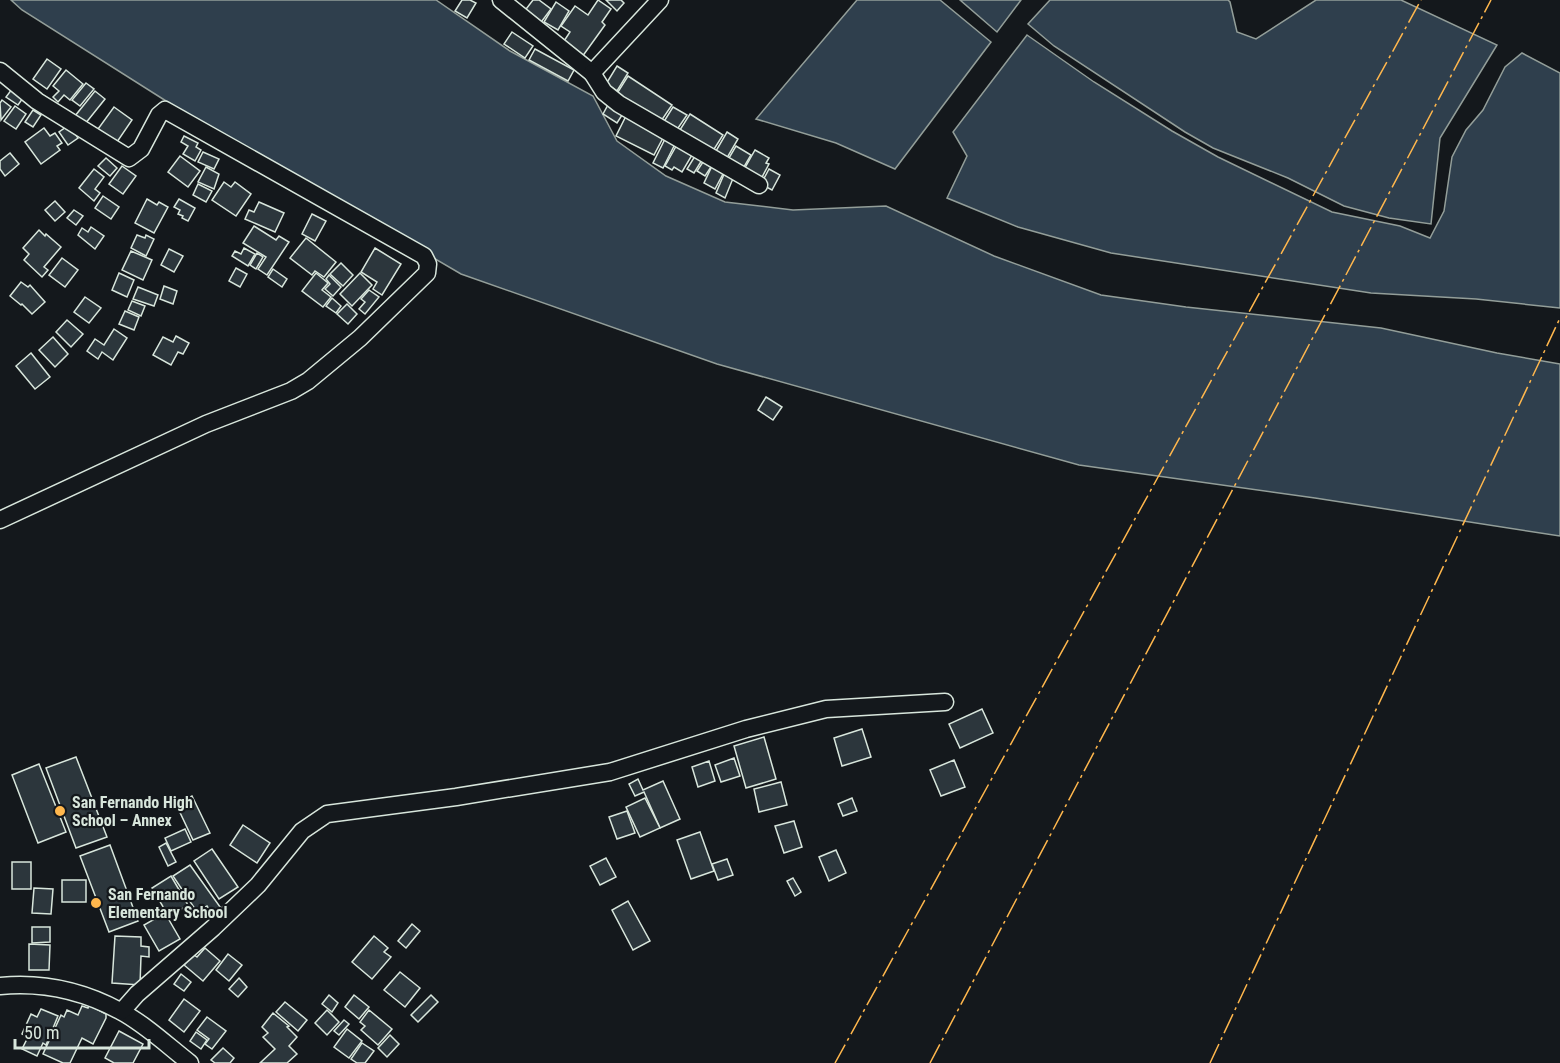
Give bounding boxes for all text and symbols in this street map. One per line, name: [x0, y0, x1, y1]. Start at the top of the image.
place label: San Fernando High School – Annex: [72, 793, 193, 830]
marker: San Fernando High School – Annex: [53, 804, 67, 818]
place label: San Fernando Elementary School: [108, 885, 227, 922]
marker: San Fernando Elementary School: [89, 896, 103, 910]
scale bar: [15, 1012, 148, 1050]
text: 50 m: [24, 1022, 59, 1043]

